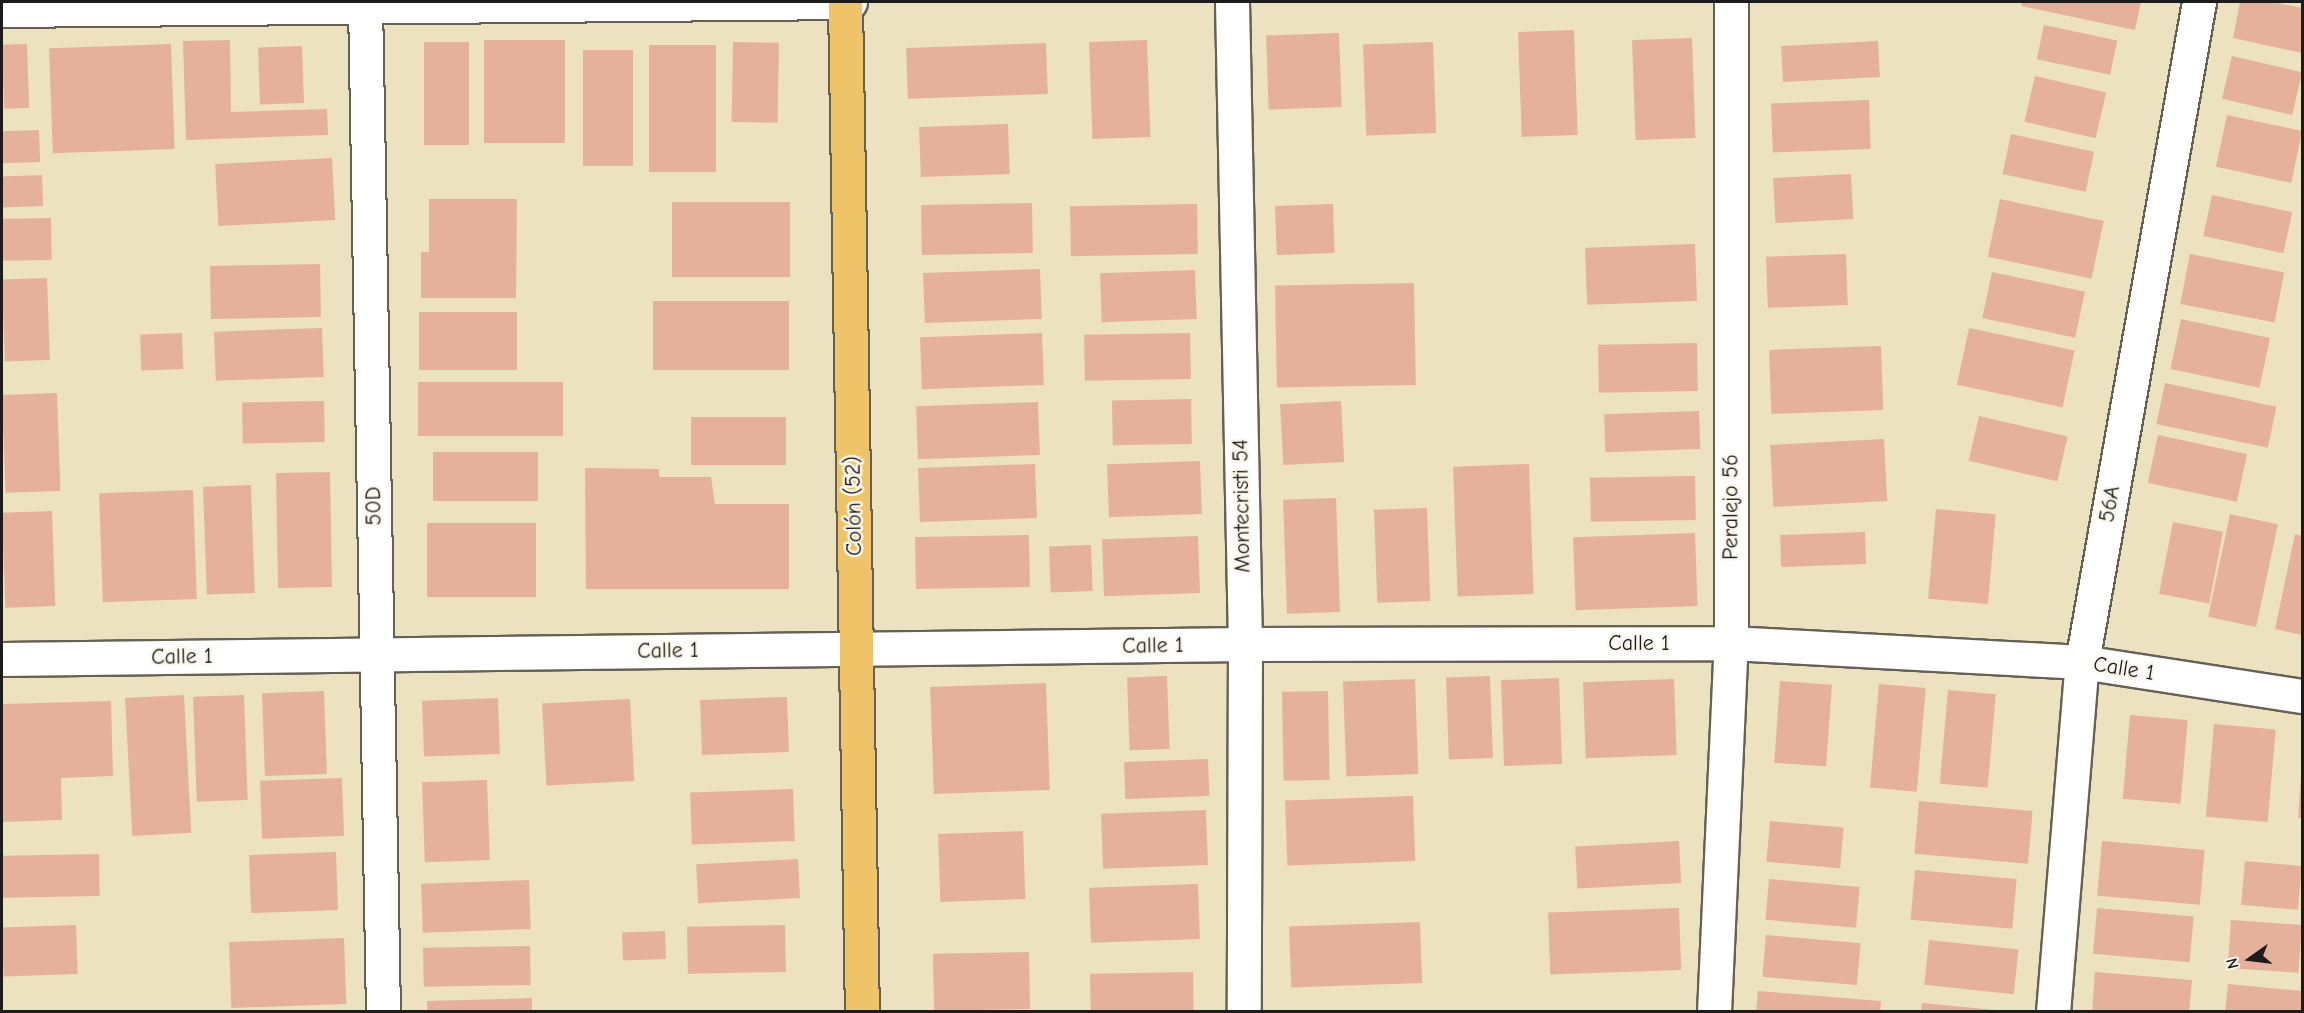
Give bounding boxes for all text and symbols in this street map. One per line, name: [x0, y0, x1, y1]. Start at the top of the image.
street label: Montecristi 54: [1228, 439, 1256, 573]
street label: Peralejo 56: [1718, 454, 1744, 560]
street label: Colón (52): [840, 456, 868, 556]
street label: 56A: [2094, 484, 2126, 524]
street label: 50D: [360, 486, 388, 526]
street label: Calle 1: [1608, 631, 1670, 657]
street label: Calle 1: [1122, 632, 1184, 660]
street label: Calle 1: [637, 637, 699, 665]
street label: Calle 1: [151, 643, 213, 671]
street label: Calle 1: [2092, 651, 2156, 687]
north arrow: [2220, 929, 2280, 989]
text: N: [2223, 956, 2243, 971]

